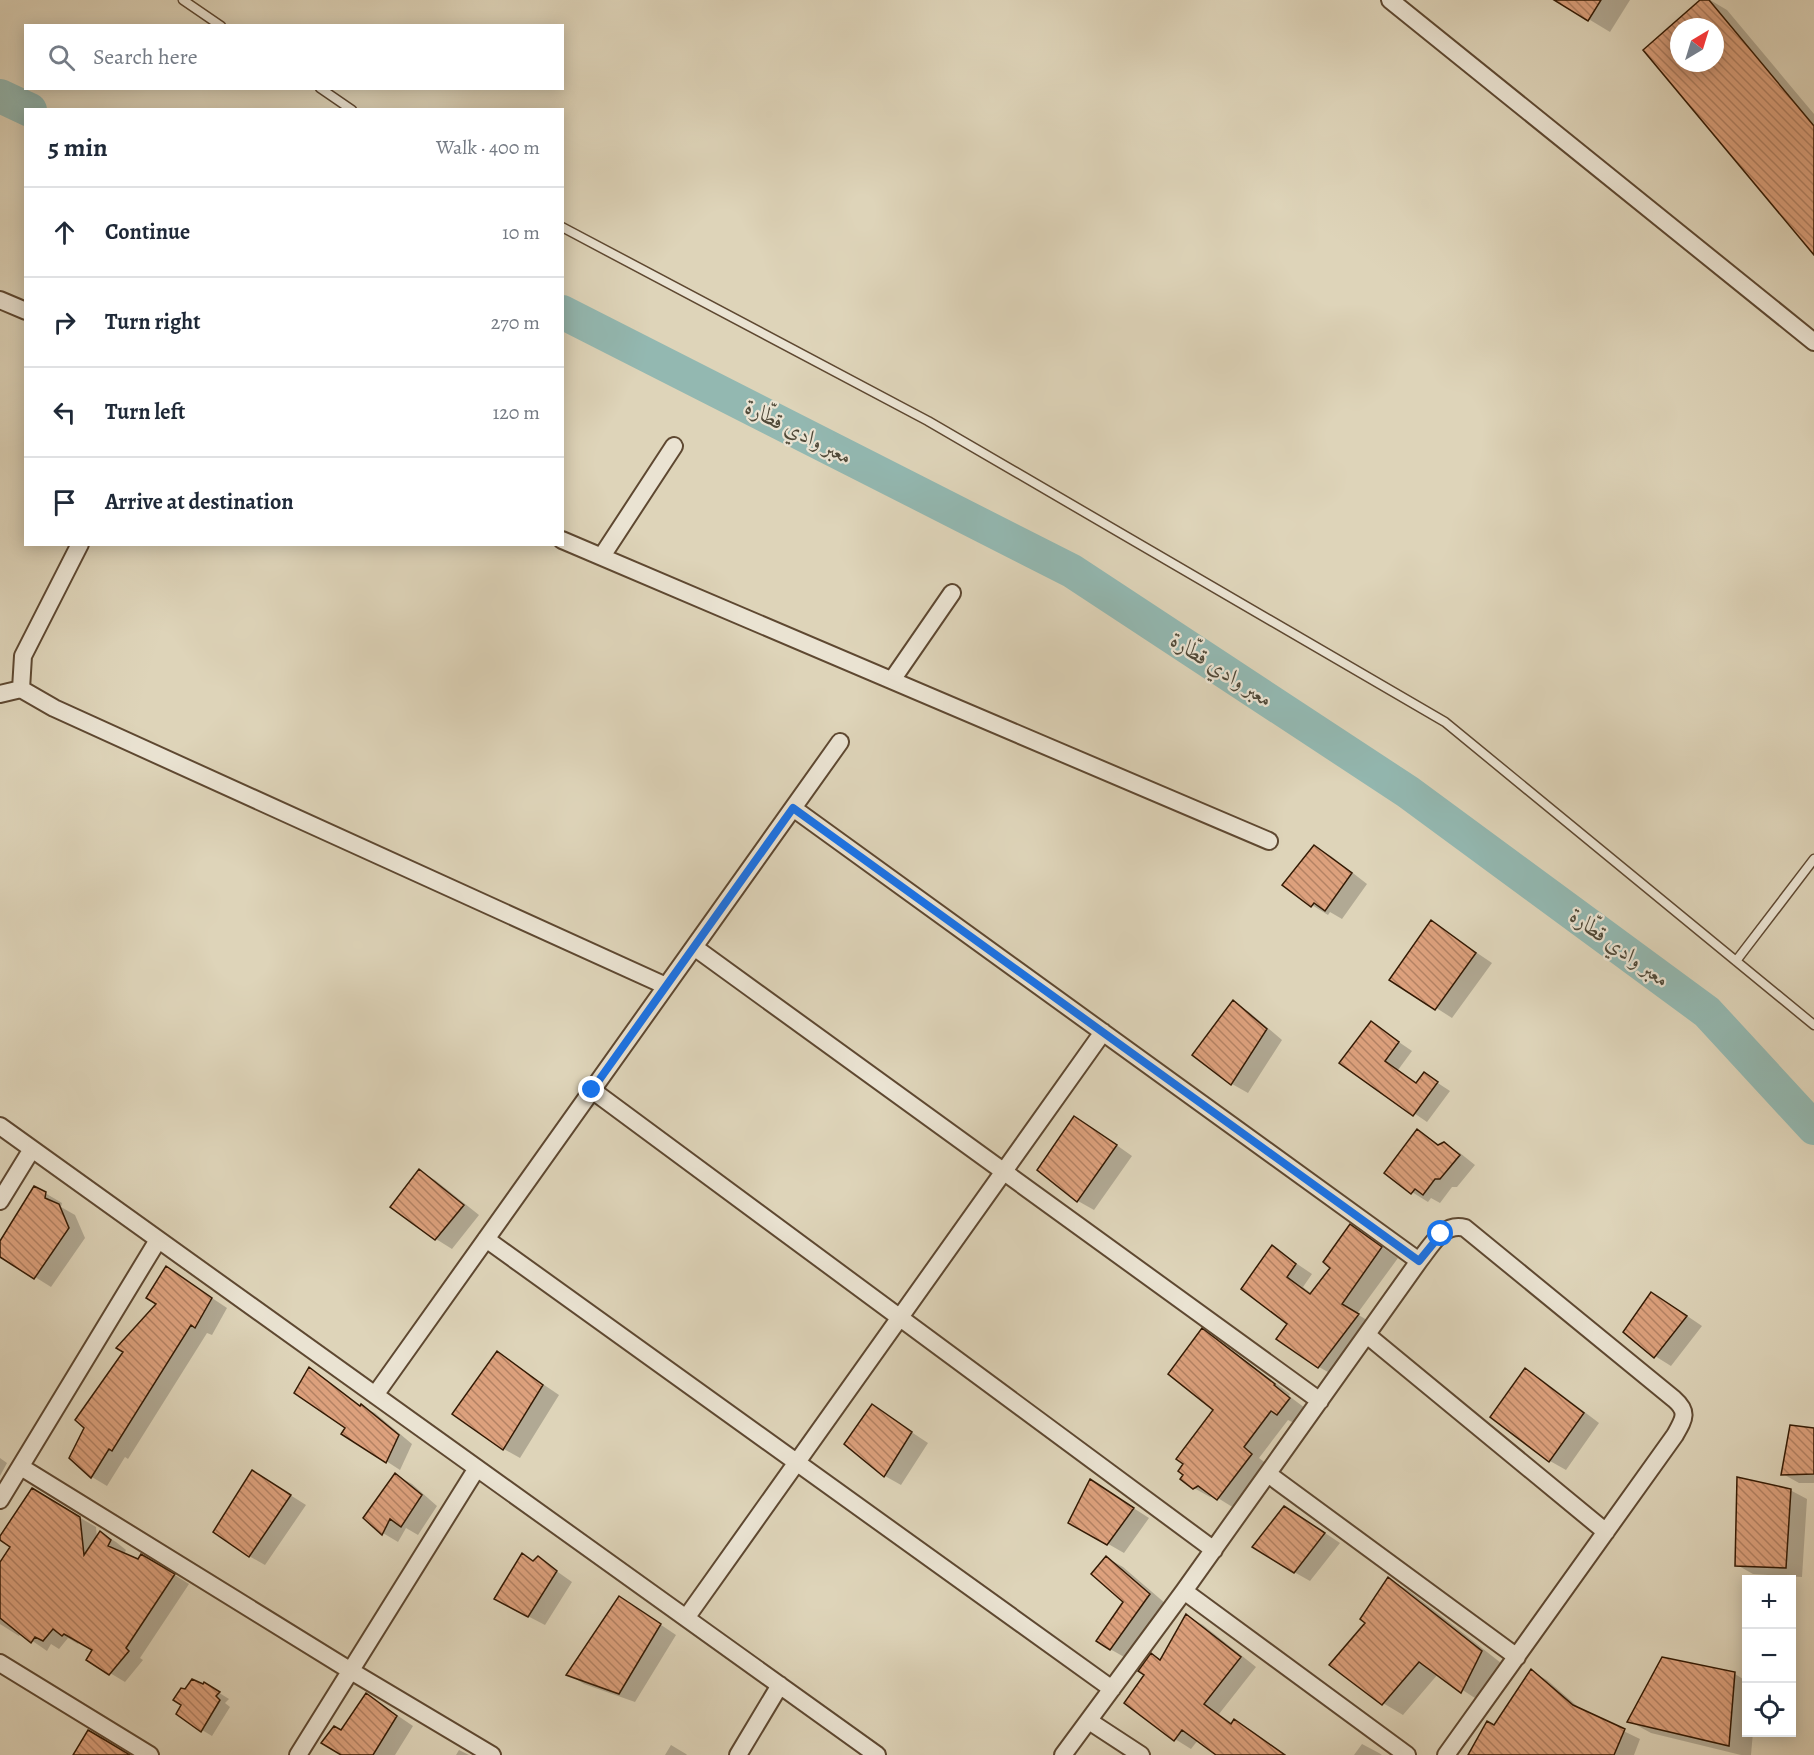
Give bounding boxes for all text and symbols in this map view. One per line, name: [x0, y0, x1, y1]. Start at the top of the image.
north arrow: [1670, 18, 1724, 72]
search box: [24, 24, 564, 90]
icon: search: [45, 41, 78, 74]
text: Search here: [93, 42, 198, 72]
text: 5 min: [48, 130, 108, 165]
text: Walk · 400 m: [436, 134, 540, 161]
icon: ahead: [48, 216, 81, 249]
text: Continue: [105, 217, 190, 247]
text: 10 m: [502, 219, 540, 246]
icon: right: [48, 306, 81, 339]
text: Turn right: [105, 307, 201, 337]
text: 270 m: [491, 309, 540, 336]
water label: معبر وادي قطّارة: [738, 391, 858, 474]
icon: left: [48, 396, 81, 429]
text: Turn left: [105, 397, 185, 427]
text: 120 m: [492, 399, 540, 426]
icon: arrive: [48, 486, 81, 519]
text: Arrive at destination: [105, 487, 294, 517]
water label: معبر وادي قطّارة: [1163, 624, 1280, 716]
water label: معبر وادي قطّارة: [1562, 900, 1677, 996]
route end: [578, 1076, 604, 1102]
route start: [1427, 1220, 1453, 1246]
map controls: [1742, 1575, 1796, 1737]
button: +: [1742, 1575, 1796, 1629]
button: −: [1742, 1629, 1796, 1683]
button: locate: [1742, 1683, 1796, 1737]

